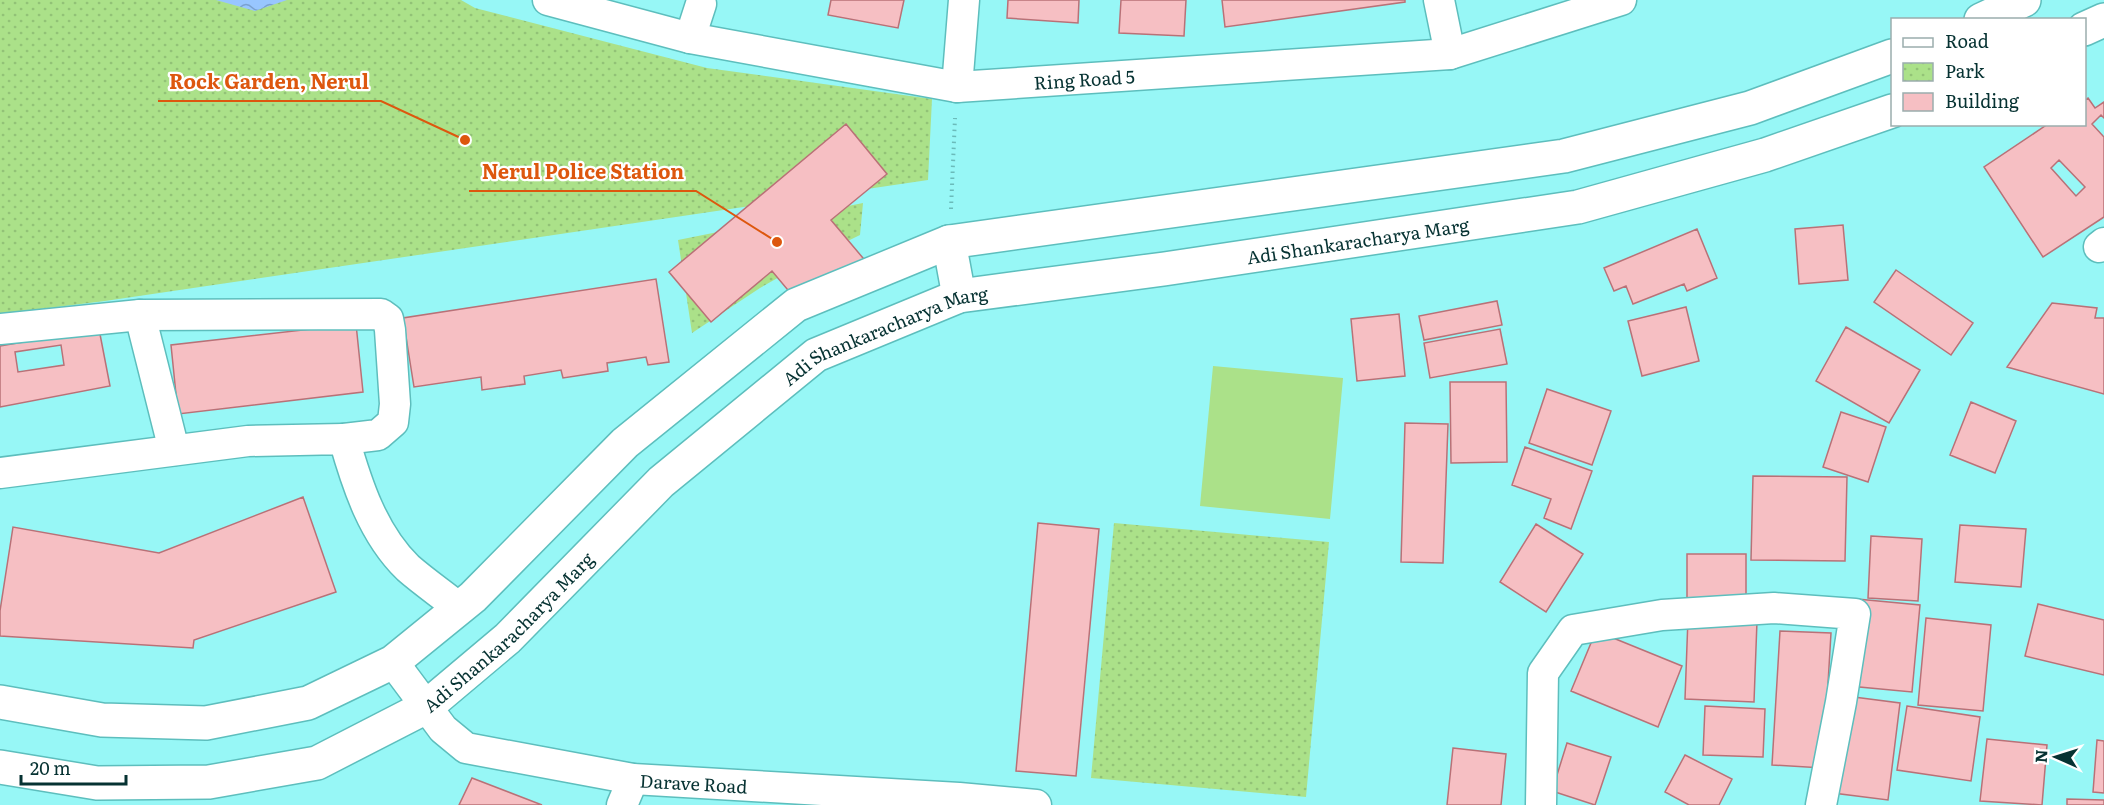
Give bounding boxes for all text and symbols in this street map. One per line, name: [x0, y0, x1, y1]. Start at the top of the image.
legend: [1891, 18, 2086, 126]
text: Road: [1945, 27, 1989, 54]
text: Park: [1945, 57, 1986, 84]
street label: Ring Road 5: [1033, 62, 1136, 95]
callout: Rock Garden, Nerul: [158, 63, 381, 101]
text: Rock Garden, Nerul: [169, 65, 369, 95]
text: Building: [1945, 87, 2020, 114]
callout: Nerul Police Station: [469, 153, 696, 191]
text: Nerul Police Station: [482, 155, 684, 185]
street label: Adi Shankaracharya Marg: [1245, 210, 1472, 270]
street label: Adi Shankaracharya Marg: [776, 279, 990, 391]
street label: Adi Shankaracharya Marg: [417, 545, 600, 718]
north arrow: [2026, 727, 2086, 787]
scale bar: [21, 748, 126, 786]
text: N: [2028, 749, 2052, 764]
text: 20 m: [30, 754, 71, 781]
street label: Darave Road: [639, 766, 748, 799]

